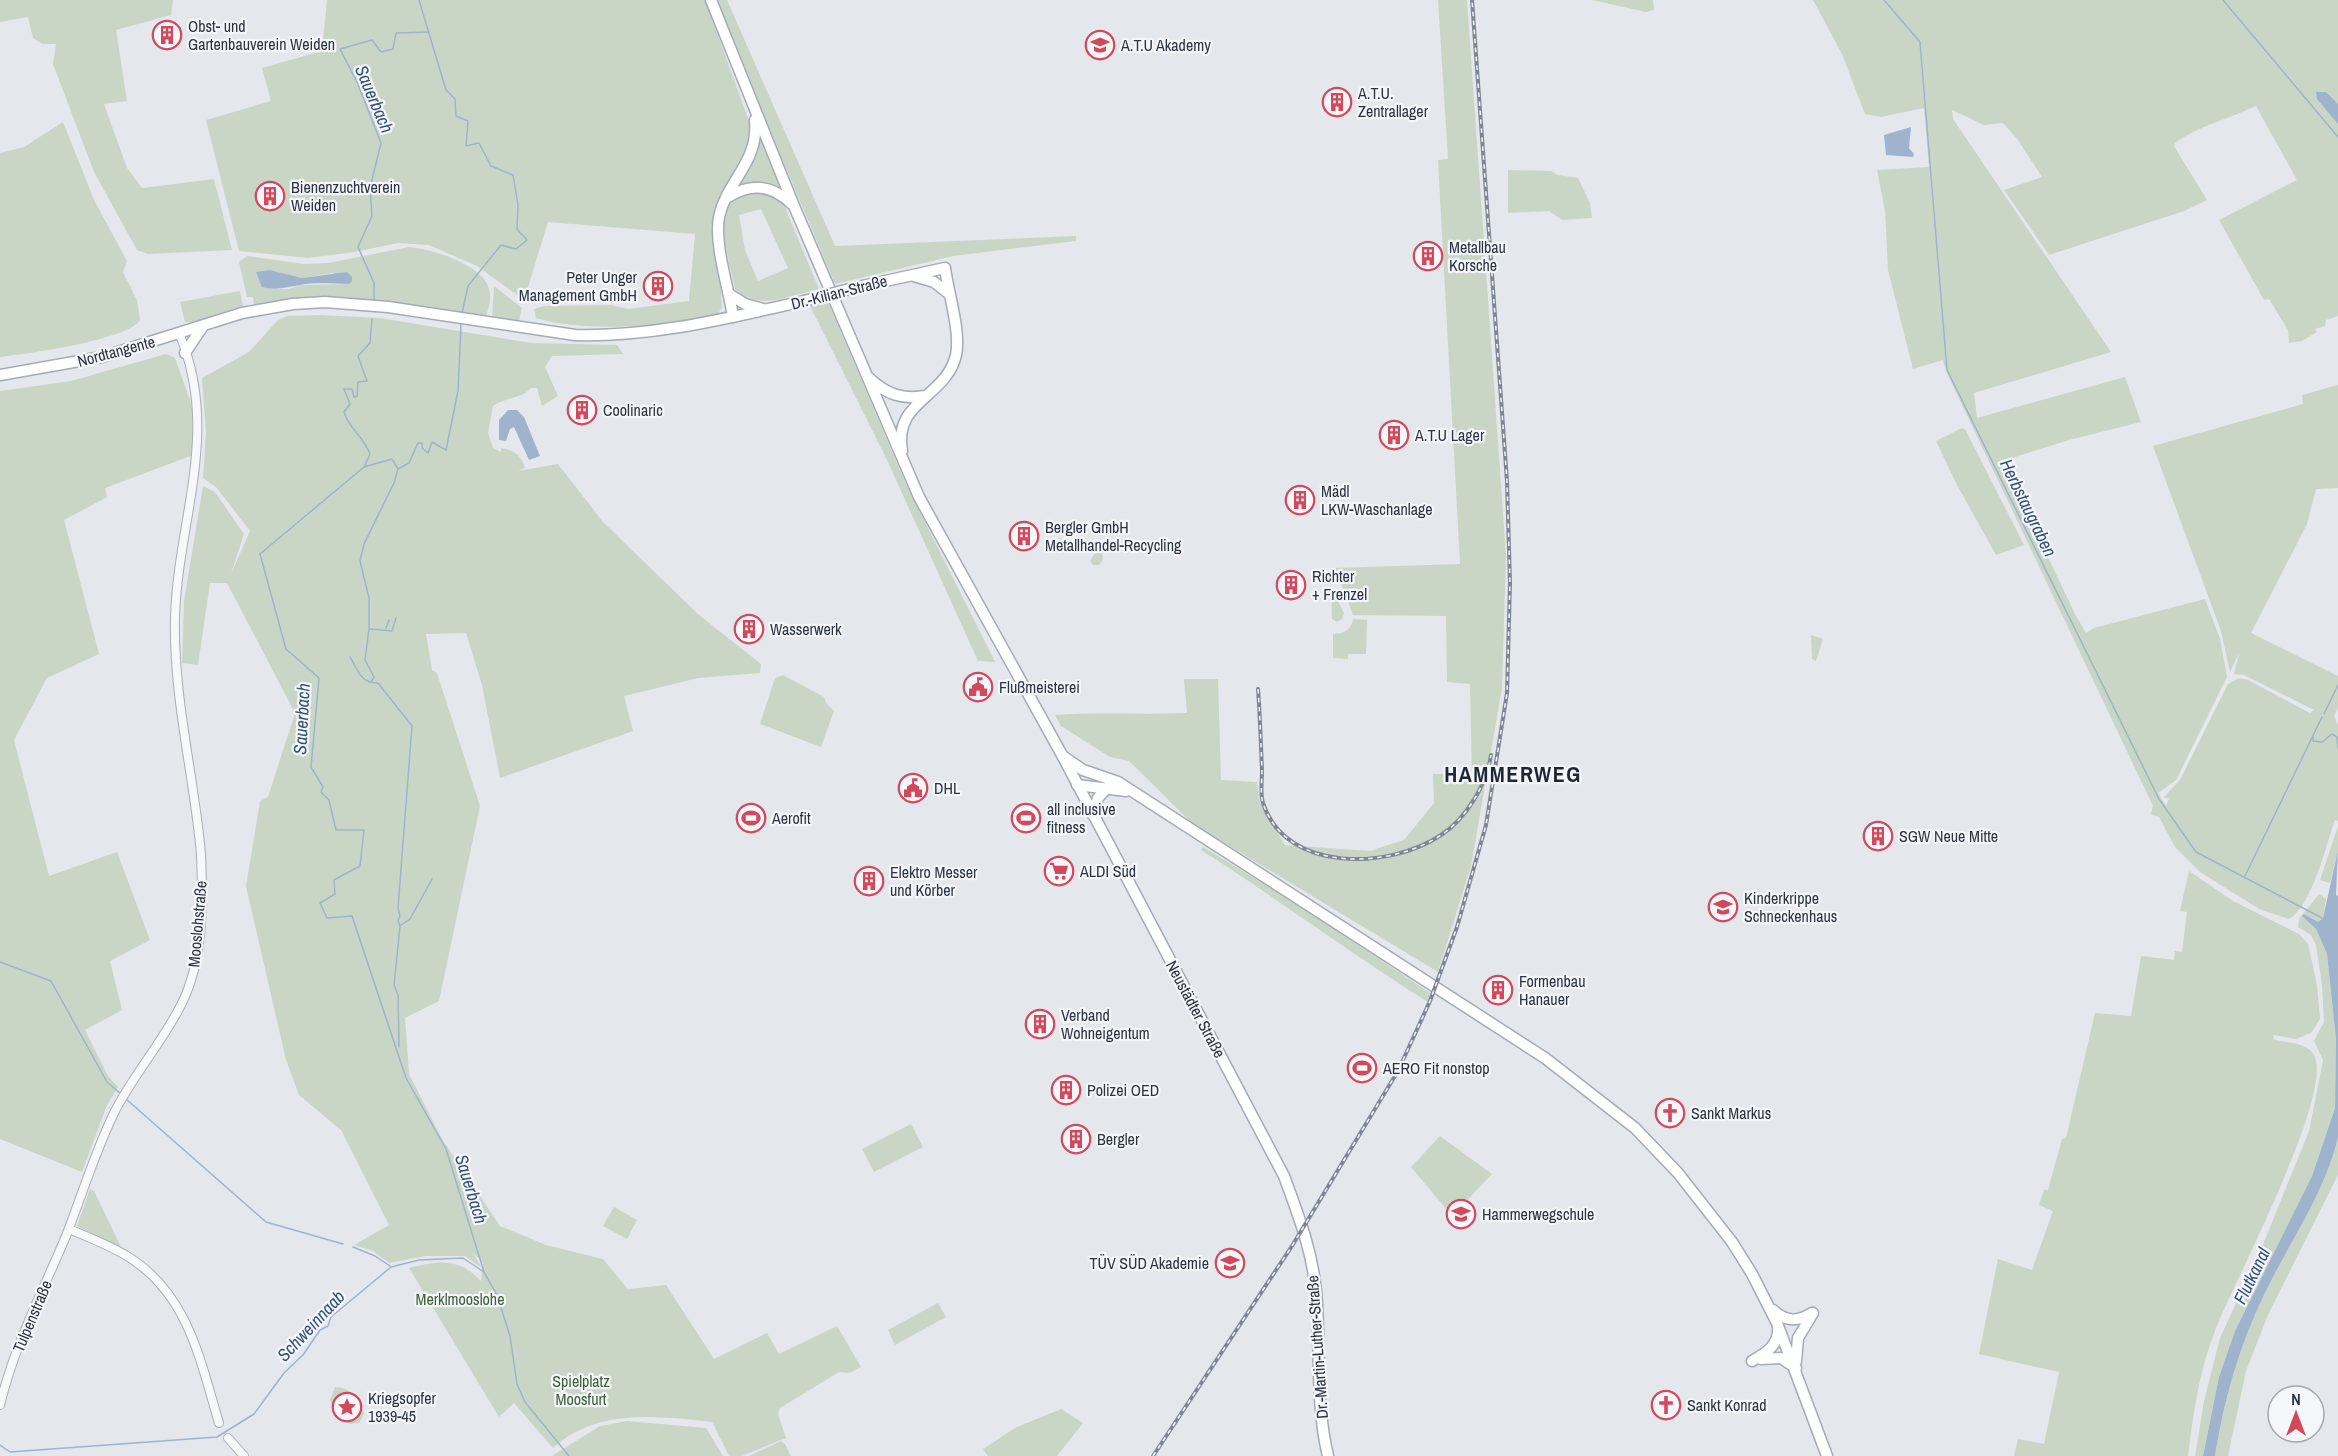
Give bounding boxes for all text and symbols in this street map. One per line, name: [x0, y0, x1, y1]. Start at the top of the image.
place label: Obst- und Gartenbauverein Weiden: [188, 15, 335, 55]
building icon: Obst- und Gartenbauverein Weiden: [151, 19, 183, 51]
school or university icon: A.T.U Akademy: [1084, 29, 1116, 61]
place label: A.T.U Akademy: [1120, 34, 1211, 56]
water label: Sauerbach: [349, 61, 400, 137]
place label: A.T.U. Zentrallager: [1357, 82, 1429, 122]
building icon: A.T.U. Zentrallager: [1321, 86, 1353, 118]
place label: Bienenzuchtverein Weiden: [291, 176, 400, 216]
building icon: Bienenzuchtverein Weiden: [254, 180, 286, 212]
place label: Metallbau Korsche: [1449, 236, 1506, 276]
building icon: Metallbau Korsche: [1412, 240, 1444, 272]
place label: Peter Unger Management GmbH: [519, 266, 638, 306]
street label: Dr.-Kilian-Straße: [789, 269, 889, 315]
building icon: Peter Unger Management GmbH: [642, 270, 674, 302]
street label: Nordtangente: [75, 330, 157, 372]
building icon: Coolinaric: [566, 394, 598, 426]
place label: Coolinaric: [603, 399, 663, 421]
building icon: A.T.U Lager: [1378, 419, 1410, 451]
place label: A.T.U Lager: [1414, 424, 1485, 446]
water label: Herbstaugraben: [1994, 455, 2063, 561]
place label: Mädl LKW-Waschanlage: [1321, 480, 1433, 520]
building icon: Mädl LKW-Waschanlage: [1284, 484, 1316, 516]
place label: Bergler GmbH Metallhandel-Recycling: [1045, 516, 1182, 556]
building icon: Bergler GmbH Metallhandel-Recycling: [1008, 520, 1040, 552]
place label: Richter + Frenzel: [1312, 565, 1367, 605]
building icon: Richter + Frenzel: [1275, 569, 1307, 601]
building icon: Wasserwerk: [733, 613, 765, 645]
place label: Wasserwerk: [770, 618, 842, 640]
public building icon: Flußmeisterei: [962, 671, 994, 703]
place label: Flußmeisterei: [999, 676, 1080, 698]
water label: Sauerbach: [287, 683, 316, 755]
district label: HAMMERWEG: [1444, 759, 1582, 789]
public building icon: DHL: [897, 772, 929, 804]
place label: DHL: [934, 777, 961, 799]
place label: all inclusive fitness: [1047, 798, 1116, 838]
sports icon: Aerofit: [735, 802, 767, 834]
sports icon: all inclusive fitness: [1010, 802, 1042, 834]
place label: Aerofit: [771, 807, 811, 829]
building icon: SGW Neue Mitte: [1862, 820, 1894, 852]
place label: SGW Neue Mitte: [1899, 825, 1998, 847]
supermarket icon: ALDI Süd: [1043, 855, 1075, 887]
place label: ALDI Süd: [1079, 860, 1136, 882]
place label: Elektro Messer und Körber: [890, 861, 978, 901]
building icon: Elektro Messer und Körber: [853, 865, 885, 897]
street label: Mooslohstraße: [182, 880, 212, 968]
place label: Kinderkrippe Schneckenhaus: [1744, 887, 1837, 927]
school or university icon: Kinderkrippe Schneckenhaus: [1707, 891, 1739, 923]
street label: Neustädter Straße: [1161, 957, 1231, 1061]
place label: Formenbau Hanauer: [1519, 970, 1585, 1010]
building icon: Formenbau Hanauer: [1482, 974, 1514, 1006]
place label: Verband Wohneigentum: [1061, 1004, 1150, 1044]
building icon: Verband Wohneigentum: [1024, 1008, 1056, 1040]
sports icon: AERO Fit nonstop: [1346, 1052, 1378, 1084]
place label: AERO Fit nonstop: [1382, 1057, 1489, 1079]
building icon: Polizei OED: [1050, 1074, 1082, 1106]
place label: Polizei OED: [1087, 1079, 1159, 1101]
church icon: Sankt Markus: [1654, 1097, 1686, 1129]
place label: Sankt Markus: [1691, 1102, 1771, 1124]
building icon: Bergler: [1060, 1123, 1092, 1155]
place label: Bergler: [1097, 1128, 1140, 1150]
water label: Sauerbach: [449, 1151, 494, 1227]
school or university icon: Hammerwegschule: [1445, 1198, 1477, 1230]
place label: Hammerwegschule: [1482, 1203, 1594, 1225]
water label: Flutkanal: [2227, 1243, 2276, 1308]
school or university icon: TÜV SÜD Akademie: [1214, 1247, 1246, 1279]
place label: TÜV SÜD Akademie: [1089, 1252, 1209, 1274]
street label: Dr.-Martin-Luther-Straße: [1301, 1275, 1333, 1419]
street label: Tulpenstraße: [7, 1277, 57, 1355]
water label: Schweinnaab: [271, 1284, 350, 1367]
park label: Merklmooslohe: [416, 1288, 504, 1310]
park label: Spielplatz Moosfurt: [552, 1370, 610, 1410]
north arrow: [2266, 1384, 2326, 1444]
place label: Kriegsopfer 1939-45: [368, 1387, 436, 1427]
text: N: [2291, 1388, 2301, 1410]
church icon: Sankt Konrad: [1650, 1389, 1682, 1421]
place icon: Kriegsopfer 1939-45: [331, 1391, 363, 1423]
place label: Sankt Konrad: [1687, 1394, 1767, 1416]

